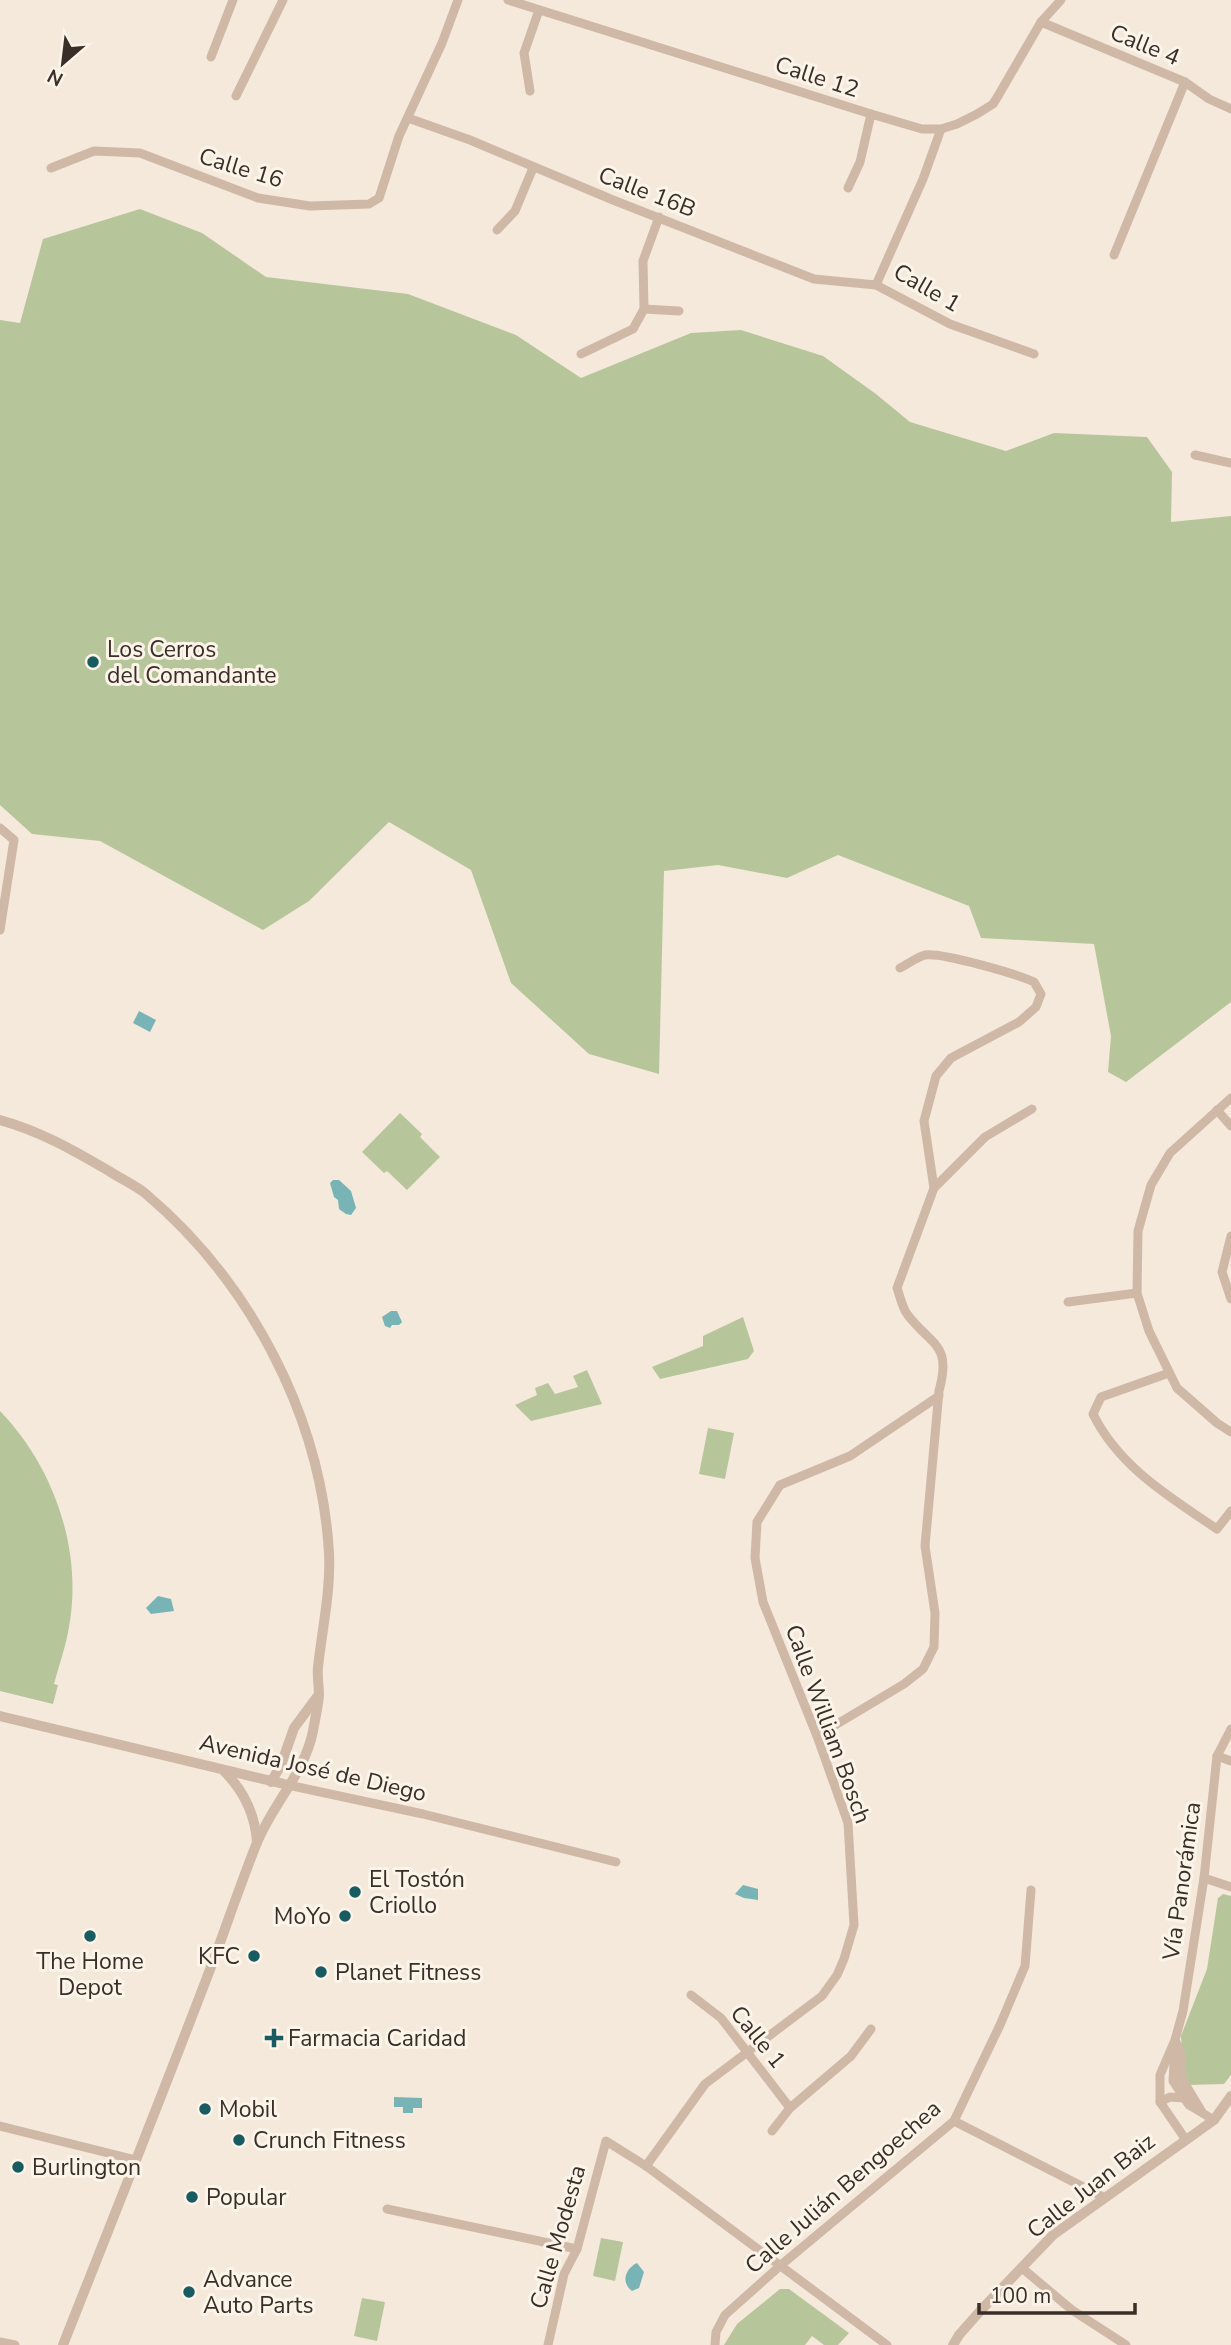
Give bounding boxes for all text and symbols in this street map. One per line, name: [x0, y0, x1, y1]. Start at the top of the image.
street label: Calle 4: [1105, 17, 1185, 73]
north arrow: [28, 28, 98, 98]
street label: Calle 12: [771, 49, 863, 105]
text: N: [43, 62, 68, 92]
street label: Calle 16: [195, 141, 287, 195]
street label: Calle 16B: [594, 159, 700, 225]
street label: Calle 1: [888, 256, 966, 320]
place label: Los Cerros del Comandante: [107, 634, 277, 691]
marker: Los Cerros del Comandante: [85, 654, 101, 670]
street label: Calle William Bosch: [778, 1620, 878, 1828]
street label: Avenida José de Diego: [197, 1727, 429, 1809]
street label: Vía Panorámica: [1155, 1800, 1208, 1963]
place label: El Tostón Criollo: [369, 1864, 465, 1921]
marker: El Tostón Criollo: [347, 1884, 363, 1900]
place label: MoYo: [274, 1901, 331, 1932]
marker: MoYo: [337, 1908, 353, 1924]
marker: The Home Depot: [82, 1928, 98, 1944]
place label: KFC: [198, 1941, 240, 1972]
place label: The Home Depot: [36, 1946, 144, 2003]
marker: KFC: [246, 1948, 262, 1964]
place label: Planet Fitness: [335, 1957, 481, 1988]
marker: Planet Fitness: [313, 1964, 329, 1980]
street label: Calle 1: [723, 1999, 793, 2075]
place label: Farmacia Caridad: [288, 2023, 466, 2054]
marker: Farmacia Caridad: [266, 2030, 282, 2046]
street label: Calle Julián Bengoechea: [738, 2093, 948, 2281]
place label: Mobil: [219, 2094, 277, 2125]
marker: Mobil: [197, 2101, 213, 2117]
place label: Crunch Fitness: [253, 2125, 406, 2156]
street label: Calle Juan Baiz: [1021, 2126, 1161, 2246]
marker: Crunch Fitness: [231, 2132, 247, 2148]
place label: Burlington: [32, 2152, 141, 2183]
marker: Burlington: [10, 2159, 26, 2175]
street label: Calle Modesta: [523, 2161, 593, 2313]
place label: Popular: [206, 2182, 287, 2213]
marker: Popular: [184, 2189, 200, 2205]
place label: Advance Auto Parts: [203, 2264, 313, 2321]
scale bar: [979, 2272, 1135, 2316]
text: 100 m: [990, 2282, 1051, 2310]
marker: Advance Auto Parts: [181, 2284, 197, 2300]

